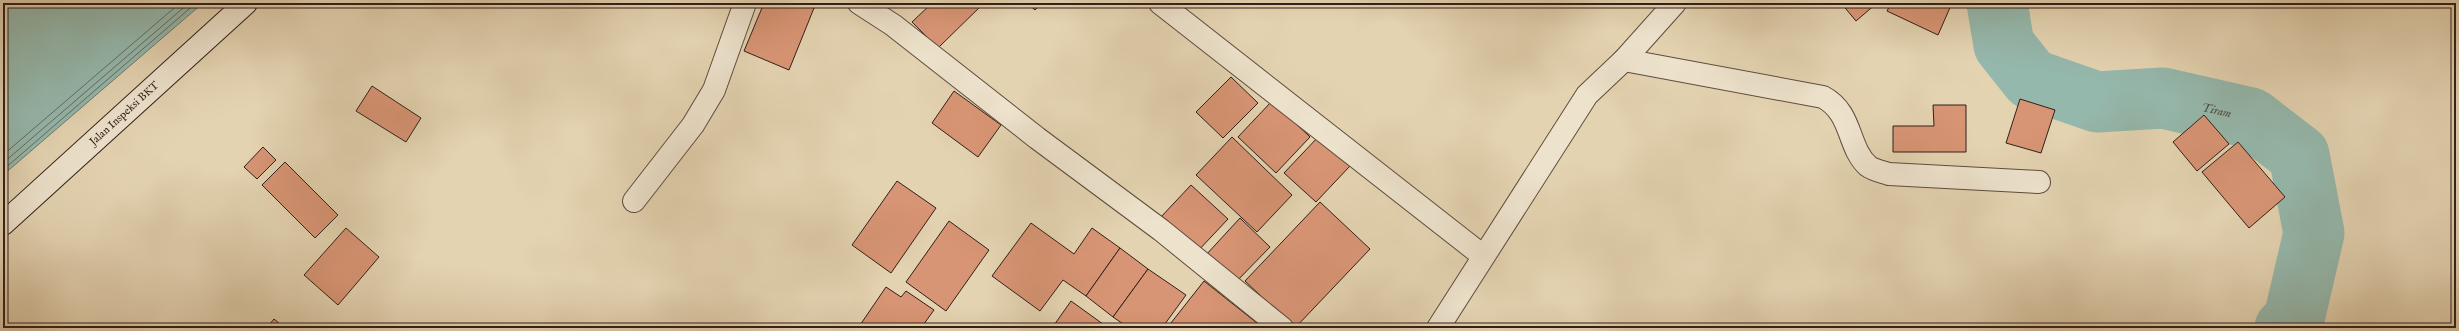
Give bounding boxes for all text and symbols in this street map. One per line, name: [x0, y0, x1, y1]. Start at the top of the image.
street label: Jalan Inspeksi BKT: [85, 79, 162, 150]
water label: Tiram: [2200, 100, 2233, 121]

